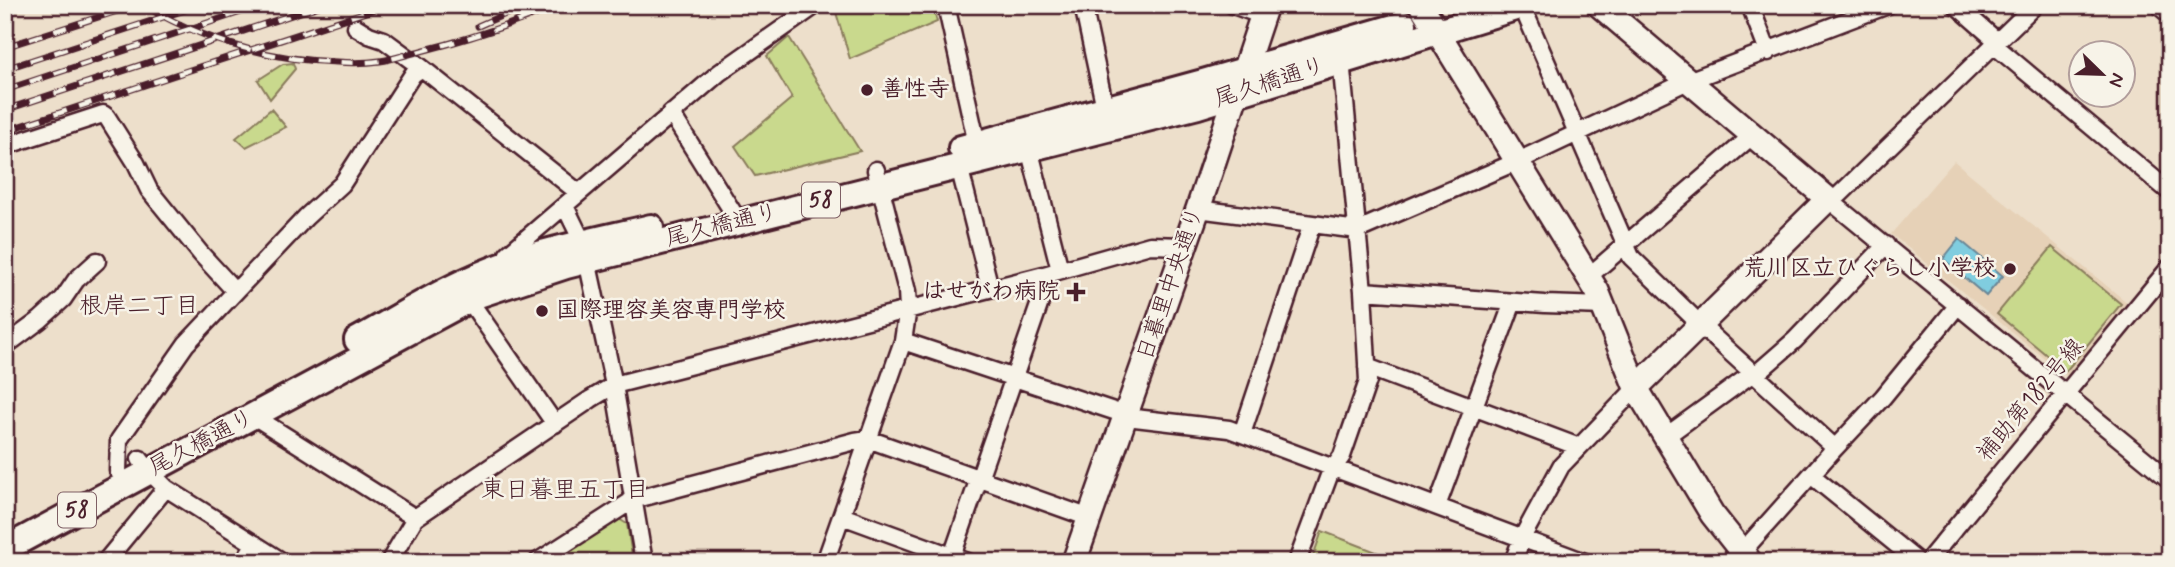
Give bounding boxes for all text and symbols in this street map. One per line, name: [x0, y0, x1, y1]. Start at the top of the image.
north arrow: [2066, 38, 2136, 108]
street label: 尾久橋通り: [1211, 51, 1329, 115]
text: N: [2102, 69, 2130, 91]
place label: 善性寺: [881, 75, 950, 105]
marker: 善性寺: [859, 82, 875, 98]
road number: 58: [802, 182, 840, 218]
street label: 尾久橋通り: [663, 198, 781, 254]
street label: 日暮里中央通り: [1131, 203, 1211, 365]
place label: 荒川区立ひぐらし小学校: [1743, 254, 1996, 284]
marker: 荒川区立ひぐらし小学校: [2002, 261, 2018, 277]
place label: はせがわ病院: [922, 277, 1060, 307]
marker: はせがわ病院: [1066, 282, 1086, 302]
district label: 根岸二丁目: [79, 291, 199, 322]
place label: 国際理容美容専門学校: [556, 296, 786, 326]
marker: 国際理容美容専門学校: [534, 303, 550, 319]
street label: 補助第182号線: [1971, 332, 2091, 468]
street label: 尾久橋通り: [144, 403, 260, 483]
district label: 東日暮里五丁目: [481, 475, 649, 506]
road number: 58: [58, 492, 96, 528]

